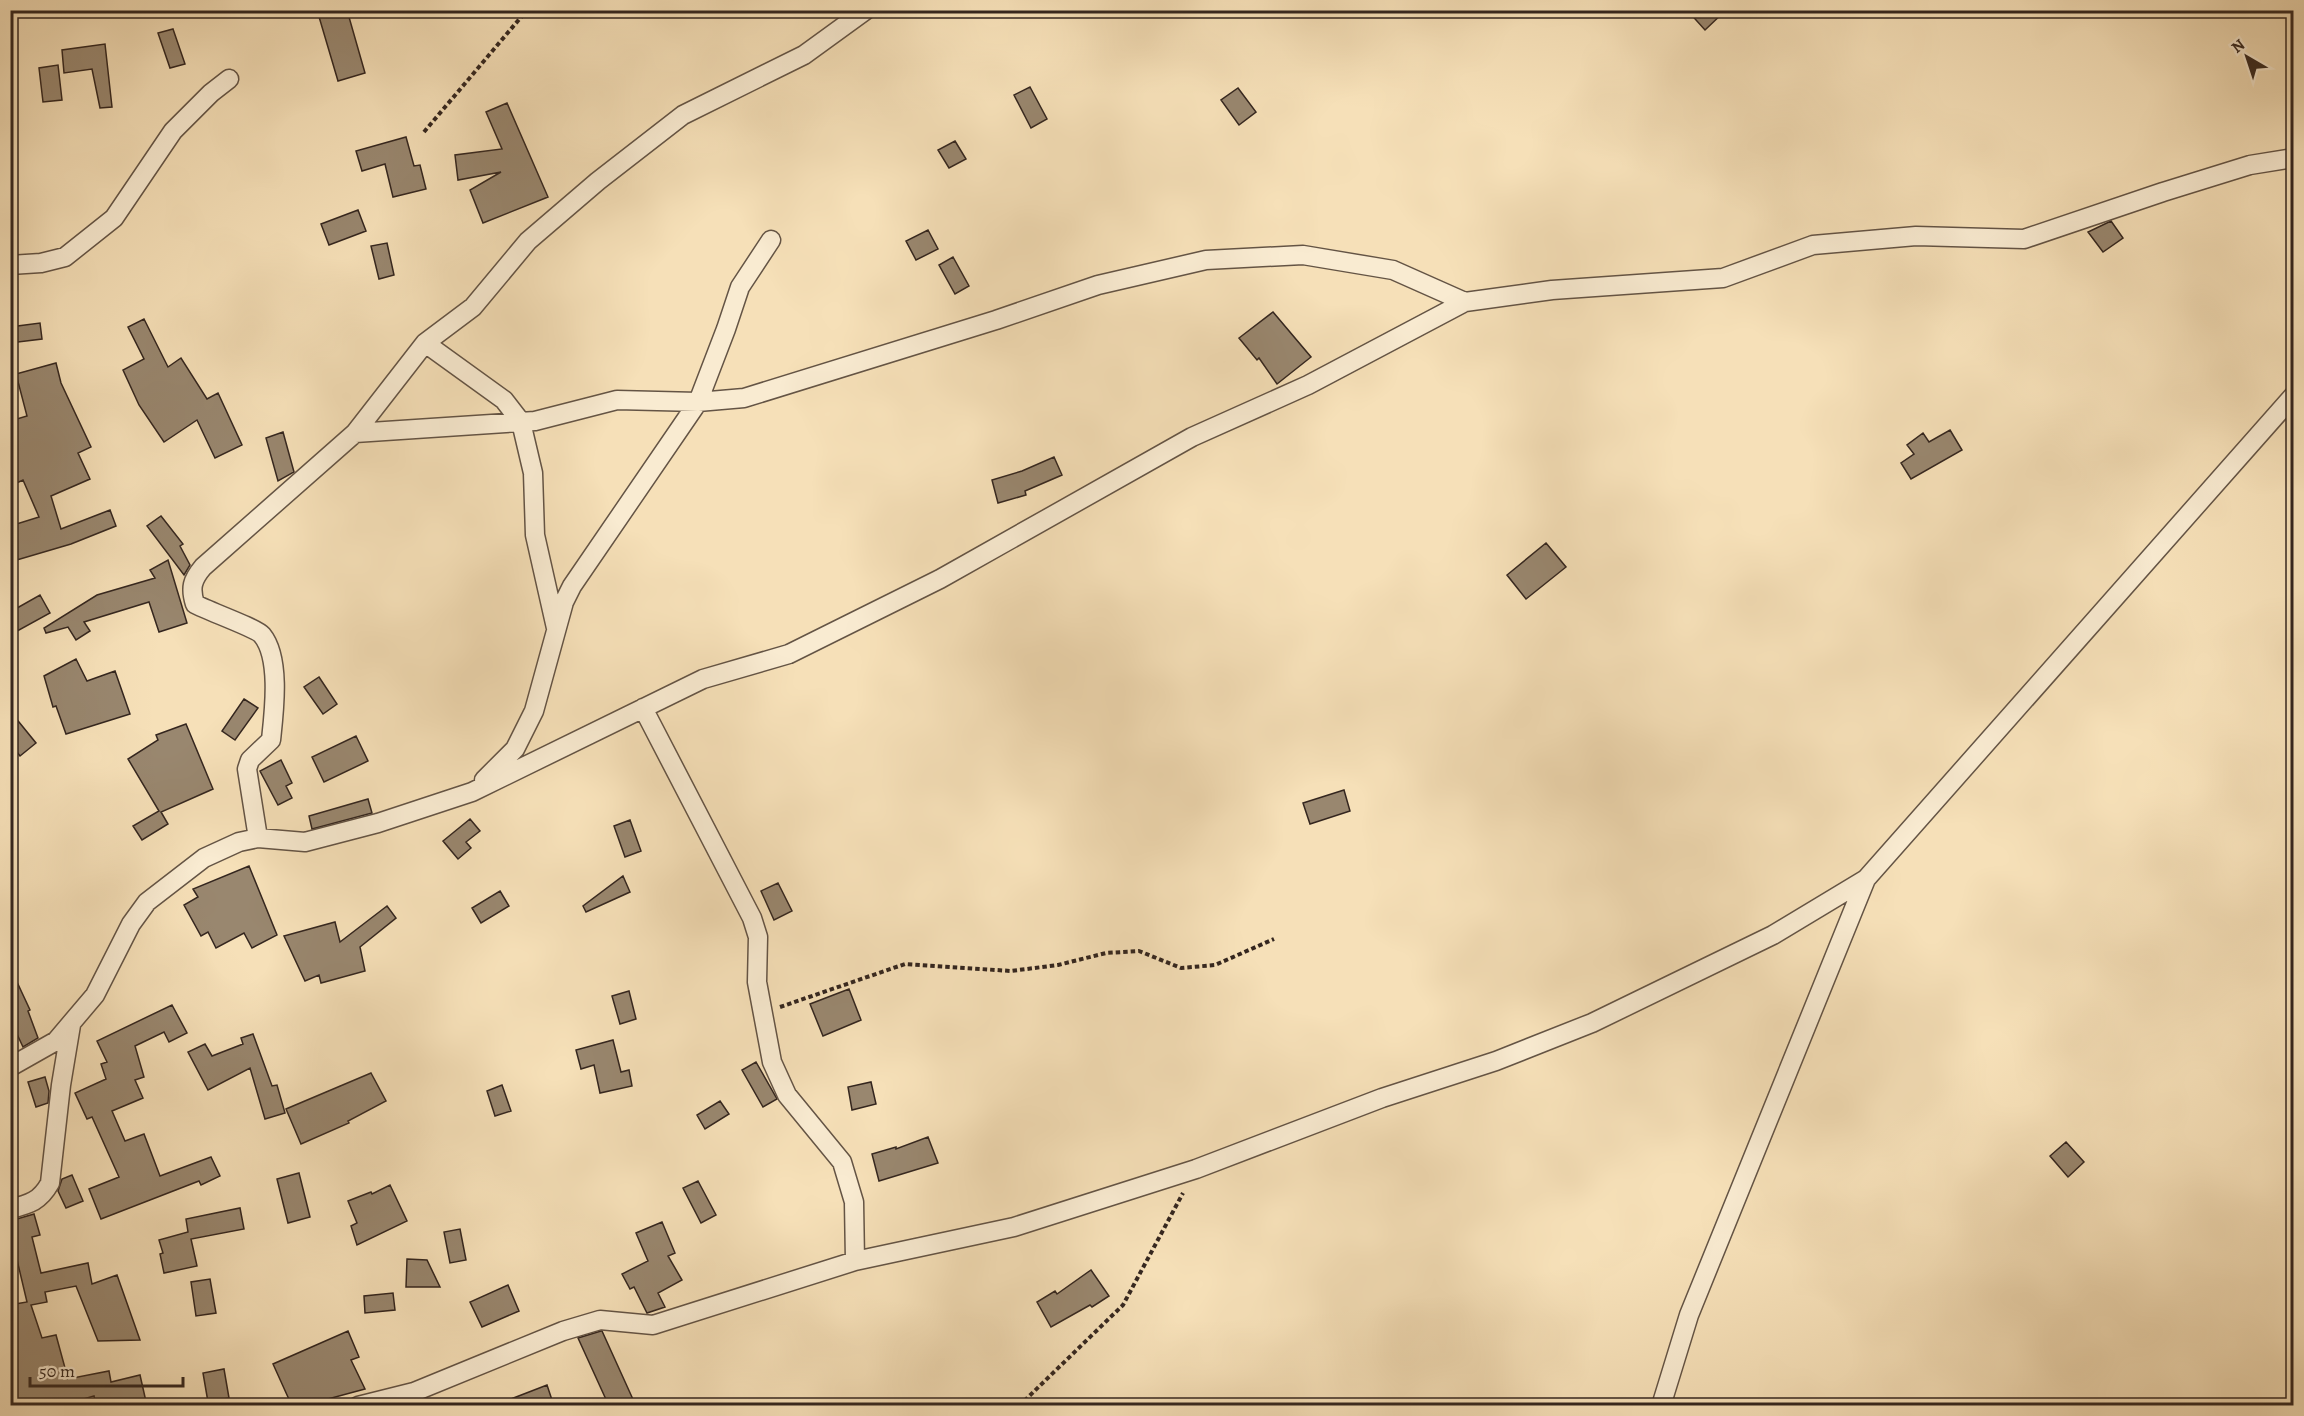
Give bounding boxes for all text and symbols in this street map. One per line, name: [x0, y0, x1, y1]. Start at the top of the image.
north arrow: [2217, 27, 2277, 87]
text: N: [2227, 34, 2250, 58]
scale bar: [30, 1350, 183, 1388]
text: 50 m: [39, 1359, 75, 1383]

